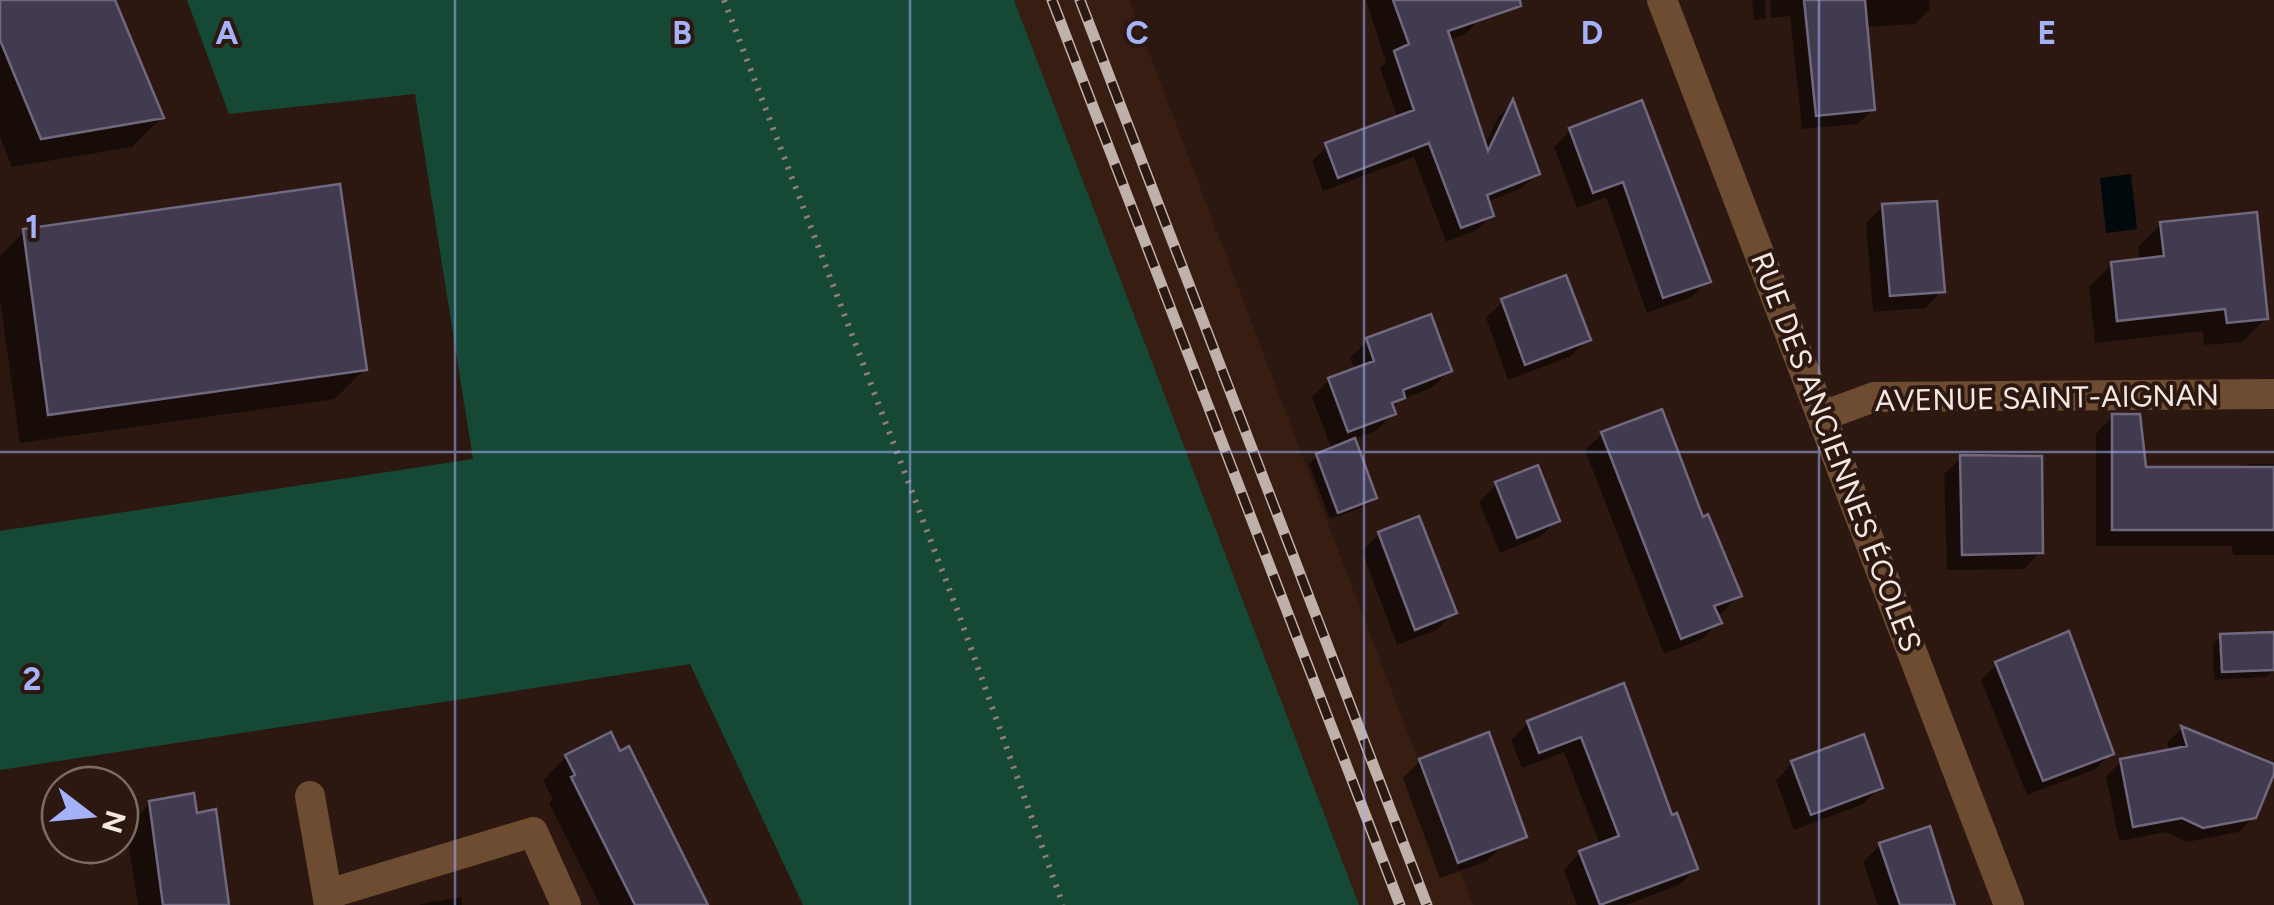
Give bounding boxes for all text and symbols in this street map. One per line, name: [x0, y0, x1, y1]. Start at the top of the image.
text: A: [216, 14, 239, 52]
text: B: [672, 14, 692, 52]
text: C: [1125, 14, 1149, 52]
text: D: [1581, 14, 1603, 52]
text: E: [2038, 14, 2056, 52]
text: 1: [25, 208, 39, 246]
street label: RUE DES ANCIENNES ÉCOLES: [1743, 247, 1930, 657]
street label: AVENUE SAINT-AIGNAN: [1875, 376, 2219, 419]
text: 2: [23, 660, 41, 698]
north arrow: [40, 765, 140, 865]
text: N: [95, 807, 133, 837]

